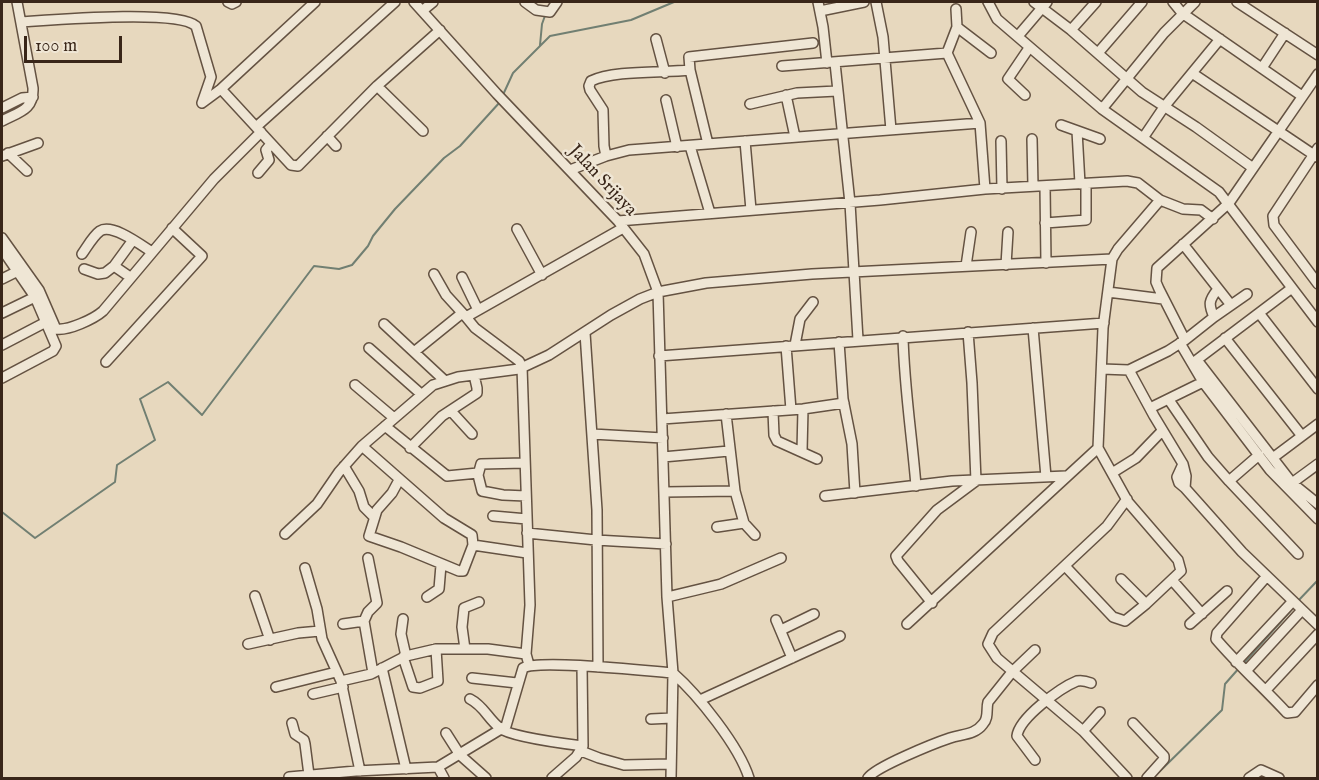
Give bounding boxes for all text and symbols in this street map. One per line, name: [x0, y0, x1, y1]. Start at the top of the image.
scale bar: [27, 24, 124, 62]
text: 100 m: [35, 35, 77, 58]
street label: Jalan Srijaya: [563, 141, 641, 221]

